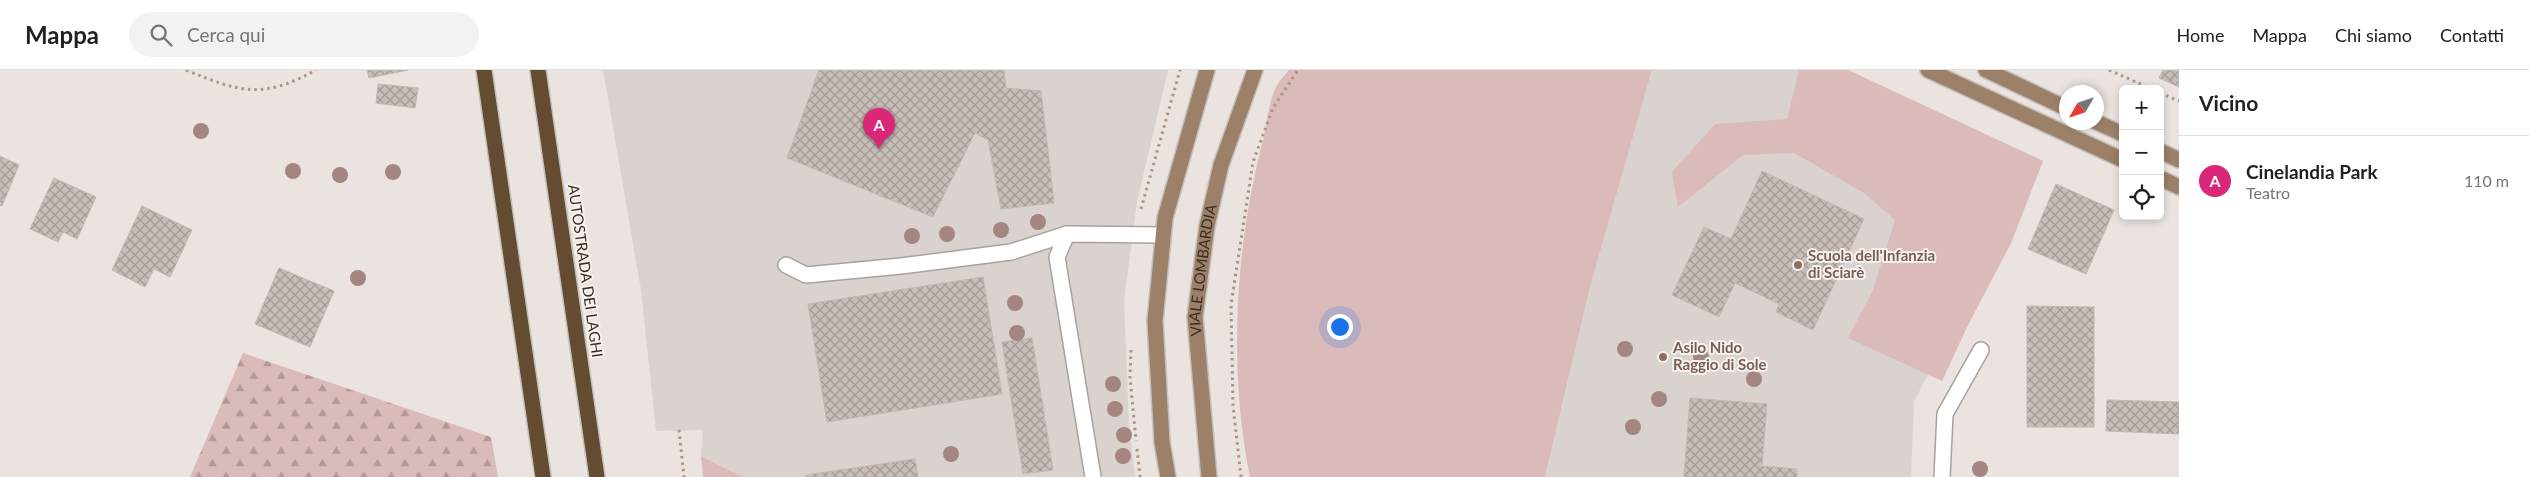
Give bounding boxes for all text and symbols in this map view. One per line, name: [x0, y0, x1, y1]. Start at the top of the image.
search box: [129, 12, 479, 57]
text: Mappa: [25, 20, 99, 49]
icon: search: [147, 21, 175, 49]
text: Cerca qui: [187, 23, 265, 46]
text: Home: [2176, 24, 2224, 46]
text: Mappa: [2252, 24, 2307, 46]
text: Chi siamo: [2335, 24, 2412, 46]
text: Contatti: [2440, 24, 2504, 46]
north arrow: [2059, 85, 2104, 130]
map controls: [2119, 85, 2164, 220]
button: +: [2119, 85, 2164, 130]
text: Vicino: [2199, 90, 2258, 115]
pin: A: [863, 108, 895, 149]
button: −: [2119, 130, 2164, 175]
text: Cinelandia Park: [2246, 160, 2378, 183]
text: A: [2209, 171, 2221, 190]
text: 110 m: [2464, 171, 2509, 190]
button: locate: [2119, 175, 2164, 220]
street label: AUTOSTRADA DEI LAGHI: [565, 183, 607, 359]
text: Teatro: [2246, 183, 2290, 202]
street label: VIALE LOMBARDIA: [1184, 201, 1220, 337]
place label: Scuola dell'Infanzia di Sciarè: [1808, 246, 1935, 281]
marker: Scuola dell'Infanzia di Sciarè: [1792, 259, 1804, 271]
your location: [1327, 314, 1353, 340]
place label: Asilo Nido Raggio di Sole: [1672, 338, 1767, 373]
marker: Asilo Nido Raggio di Sole: [1657, 351, 1669, 363]

